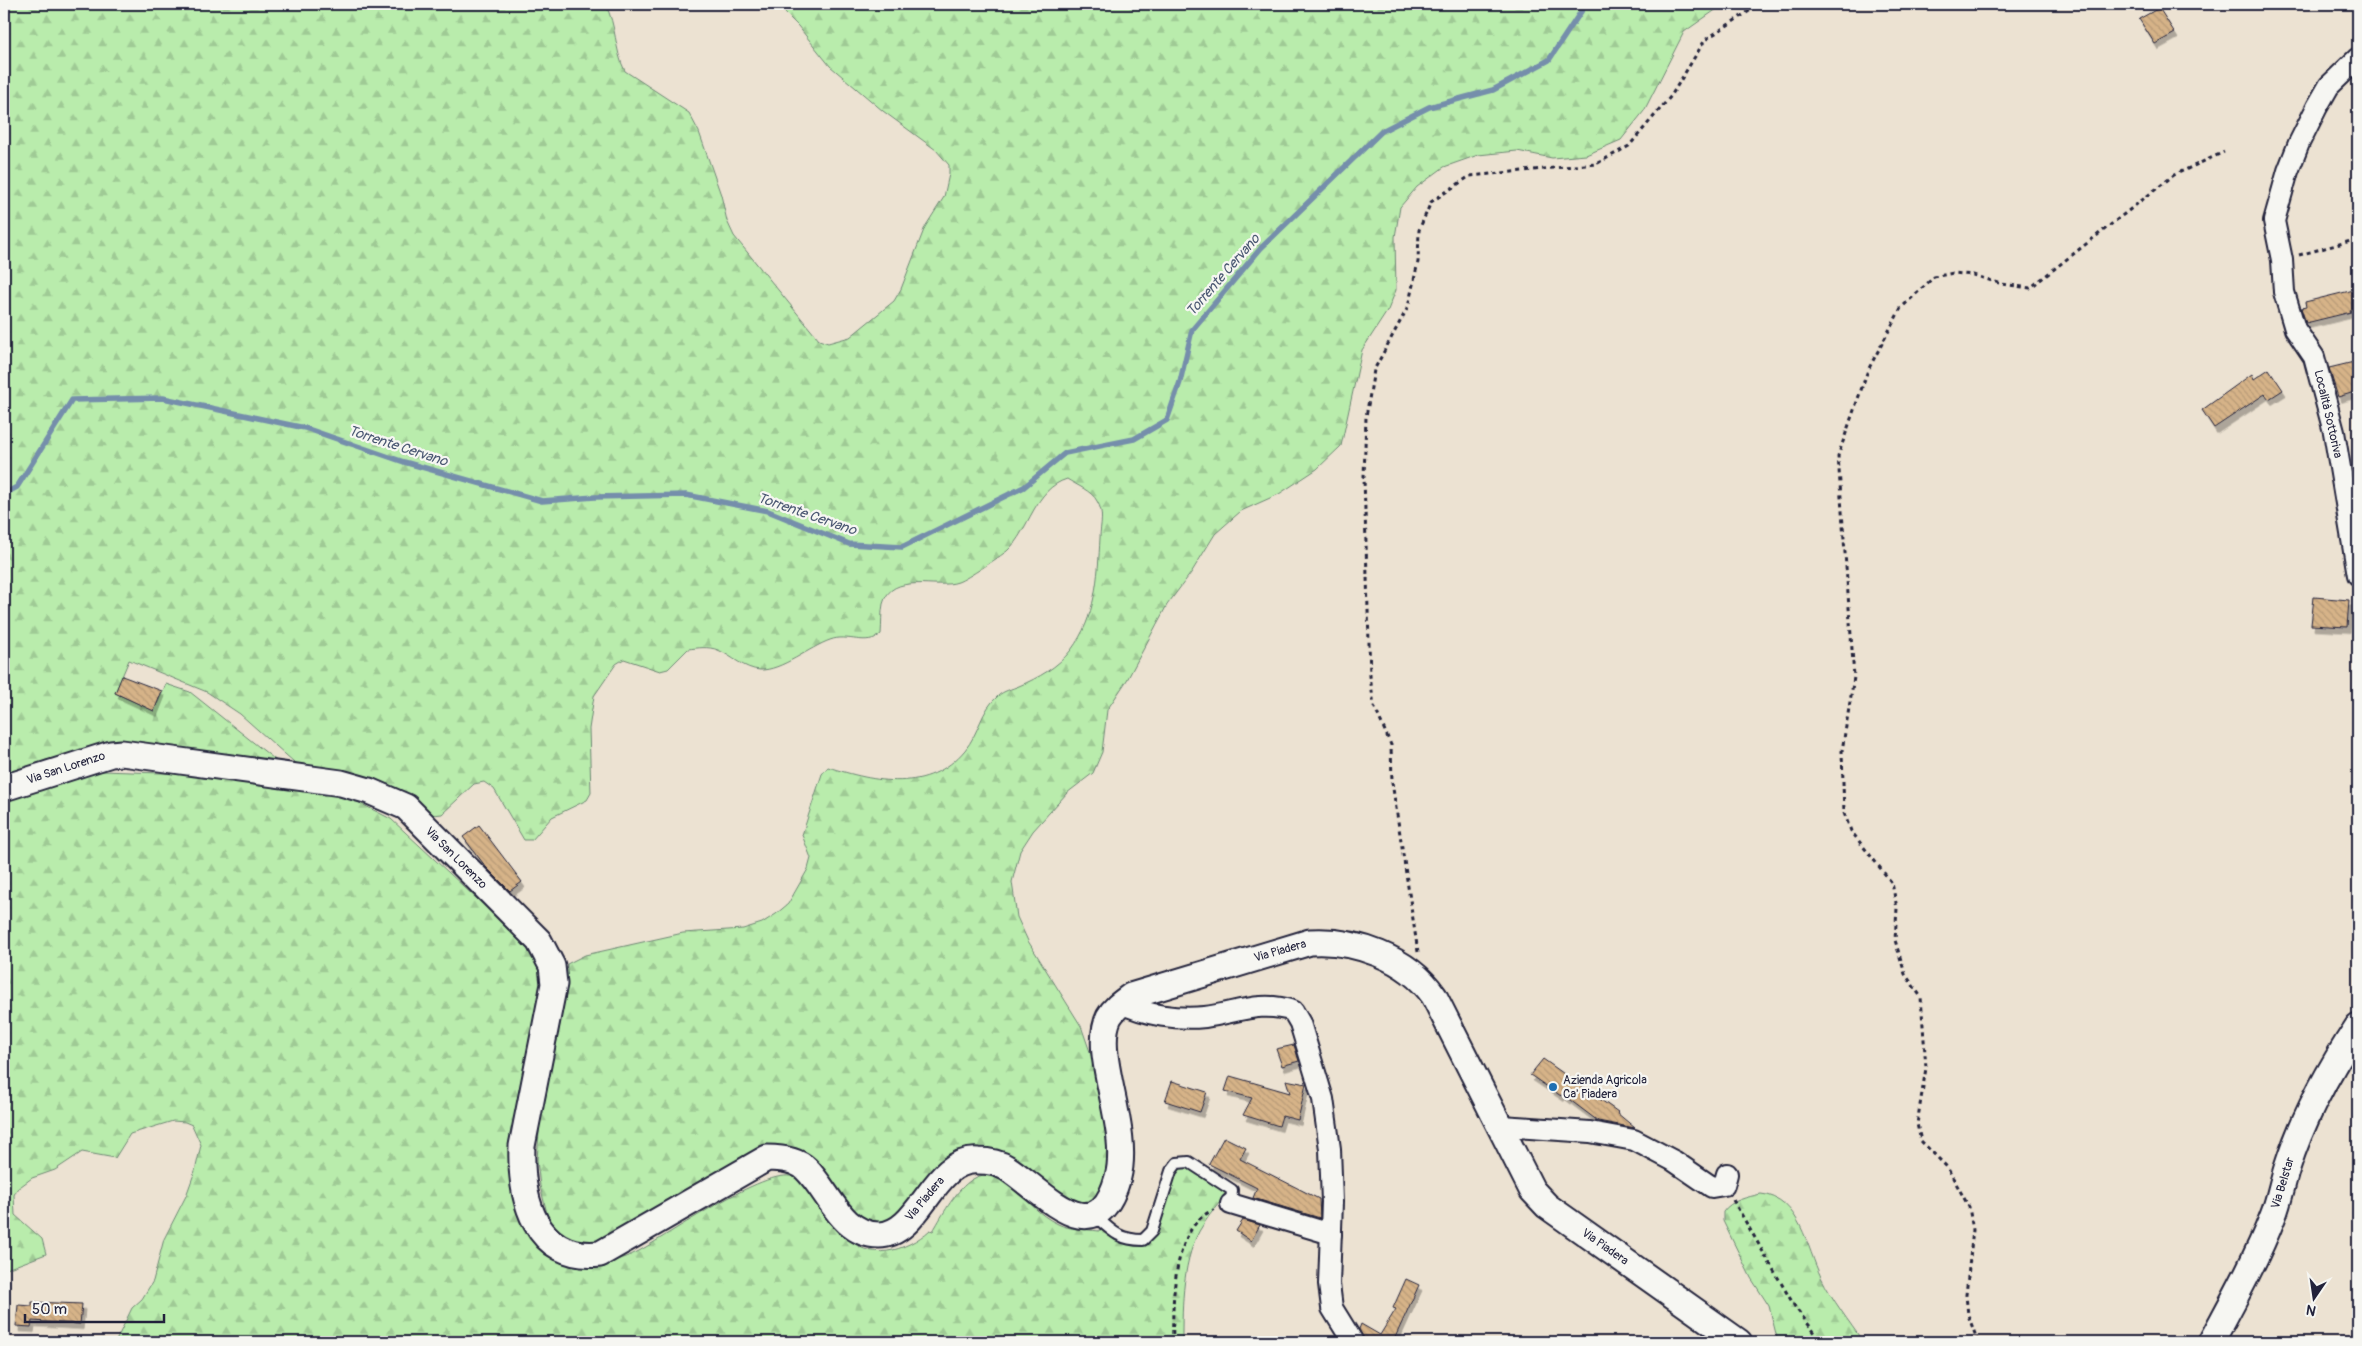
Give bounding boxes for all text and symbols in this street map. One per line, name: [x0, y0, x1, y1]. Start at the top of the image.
water label: Torrente Cervano: [1183, 229, 1264, 319]
street label: Località Sottoriva: [2311, 368, 2346, 460]
water label: Torrente Cervano: [346, 422, 451, 470]
water label: Torrente Cervano: [756, 489, 860, 539]
street label: Via San Lorenzo: [25, 748, 108, 788]
street label: Via San Lorenzo: [422, 824, 491, 893]
street label: Via Piadera: [1252, 936, 1308, 966]
place label: Azienda Agricola Ca' Piadera: [1563, 1073, 1647, 1102]
marker: Azienda Agricola Ca' Piadera: [1547, 1081, 1559, 1093]
street label: Via Belstar: [2268, 1155, 2298, 1211]
street label: Via Piadera: [902, 1173, 948, 1224]
street label: Via Piadera: [1579, 1225, 1632, 1269]
north arrow: [2290, 1274, 2340, 1324]
scale bar: [25, 1291, 164, 1323]
text: 50 m: [32, 1300, 67, 1319]
text: N: [2305, 1301, 2318, 1320]

